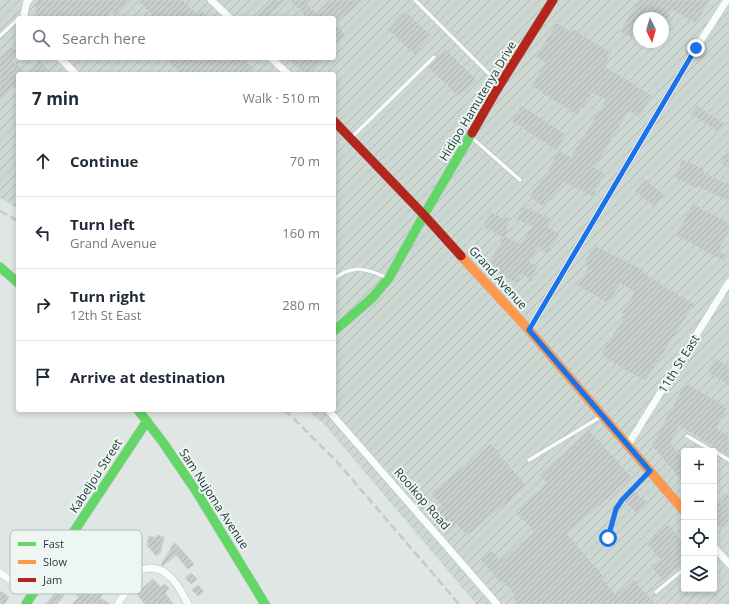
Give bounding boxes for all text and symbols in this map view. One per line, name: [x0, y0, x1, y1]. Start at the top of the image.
north arrow: [633, 12, 669, 48]
search box: [16, 16, 336, 60]
icon: search: [30, 27, 52, 49]
text: Search here: [62, 28, 146, 48]
street label: Hidipo Hamutenya Drive: [435, 37, 520, 164]
route end: [687, 39, 705, 57]
text: 7 min: [32, 87, 79, 110]
text: Walk · 510 m: [243, 89, 320, 107]
icon: ahead: [32, 150, 54, 172]
text: Continue: [70, 151, 138, 171]
text: 70 m: [290, 152, 320, 170]
text: Turn left: [70, 214, 135, 234]
icon: left: [32, 222, 54, 244]
text: 160 m: [282, 224, 320, 242]
text: Grand Avenue: [70, 234, 157, 252]
street label: Grand Avenue: [465, 242, 532, 313]
text: Turn right: [70, 286, 145, 306]
icon: right: [32, 294, 54, 316]
text: 280 m: [282, 296, 320, 314]
text: 12th St East: [70, 306, 141, 324]
street label: 11th St East: [654, 331, 703, 396]
icon: arrive: [32, 366, 54, 388]
text: Arrive at destination: [70, 367, 225, 387]
street label: Kabeljou Street: [65, 435, 126, 516]
street label: Sam Nujoma Avenue: [175, 445, 253, 553]
map controls: [681, 448, 717, 592]
button: +: [681, 448, 717, 484]
street label: Rooikop Road: [391, 464, 454, 533]
button: −: [681, 484, 717, 520]
button: locate: [681, 520, 717, 556]
route start: [599, 529, 617, 547]
legend: [10, 530, 142, 594]
text: Fast: [43, 536, 64, 551]
text: Slow: [43, 554, 67, 569]
button: layers: [681, 556, 717, 592]
text: Jam: [42, 572, 62, 587]

